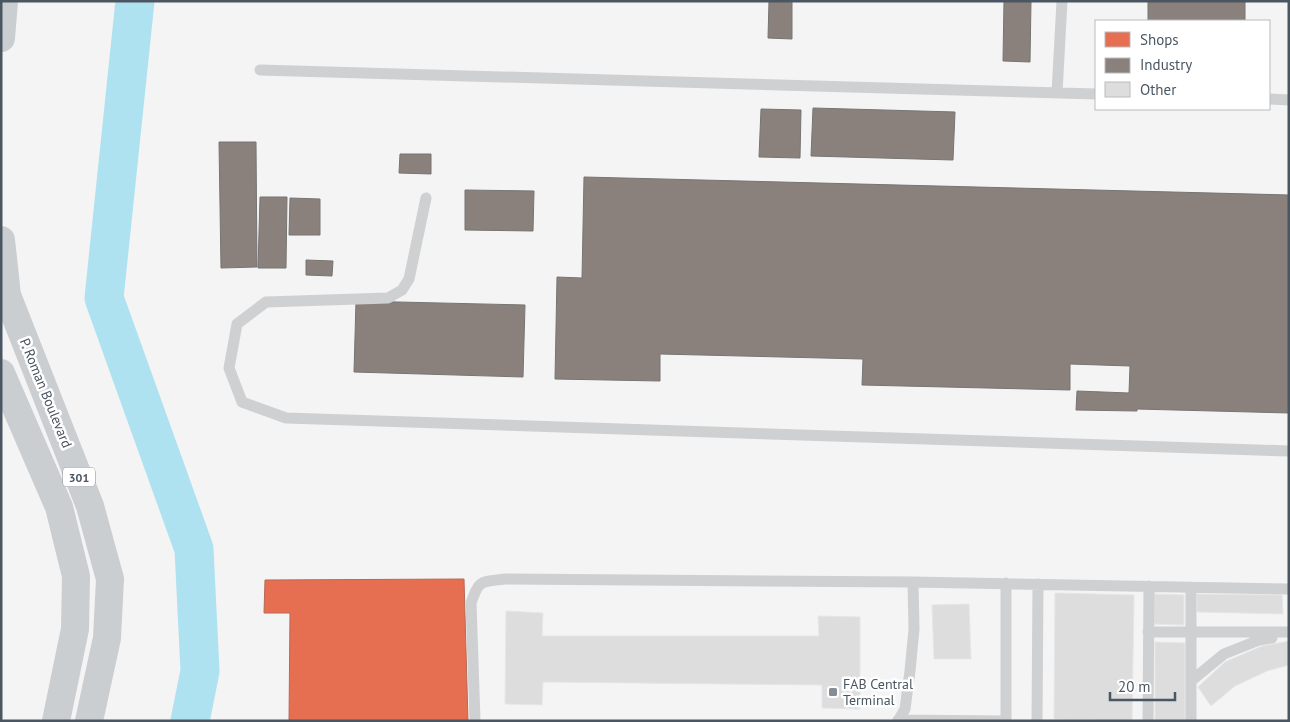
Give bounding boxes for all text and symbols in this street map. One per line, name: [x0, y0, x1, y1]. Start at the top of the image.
legend: [1095, 20, 1270, 110]
text: Shops: [1140, 30, 1179, 49]
text: Industry: [1140, 55, 1192, 74]
text: Other: [1140, 80, 1176, 99]
street label: P. Roman Boulevard: [16, 336, 76, 450]
road number: 301: [63, 468, 95, 487]
scale bar: [1110, 670, 1175, 702]
place label: FAB Central Terminal: [843, 675, 913, 709]
text: 20 m: [1118, 677, 1151, 696]
marker: FAB Central Terminal: [827, 686, 839, 698]

